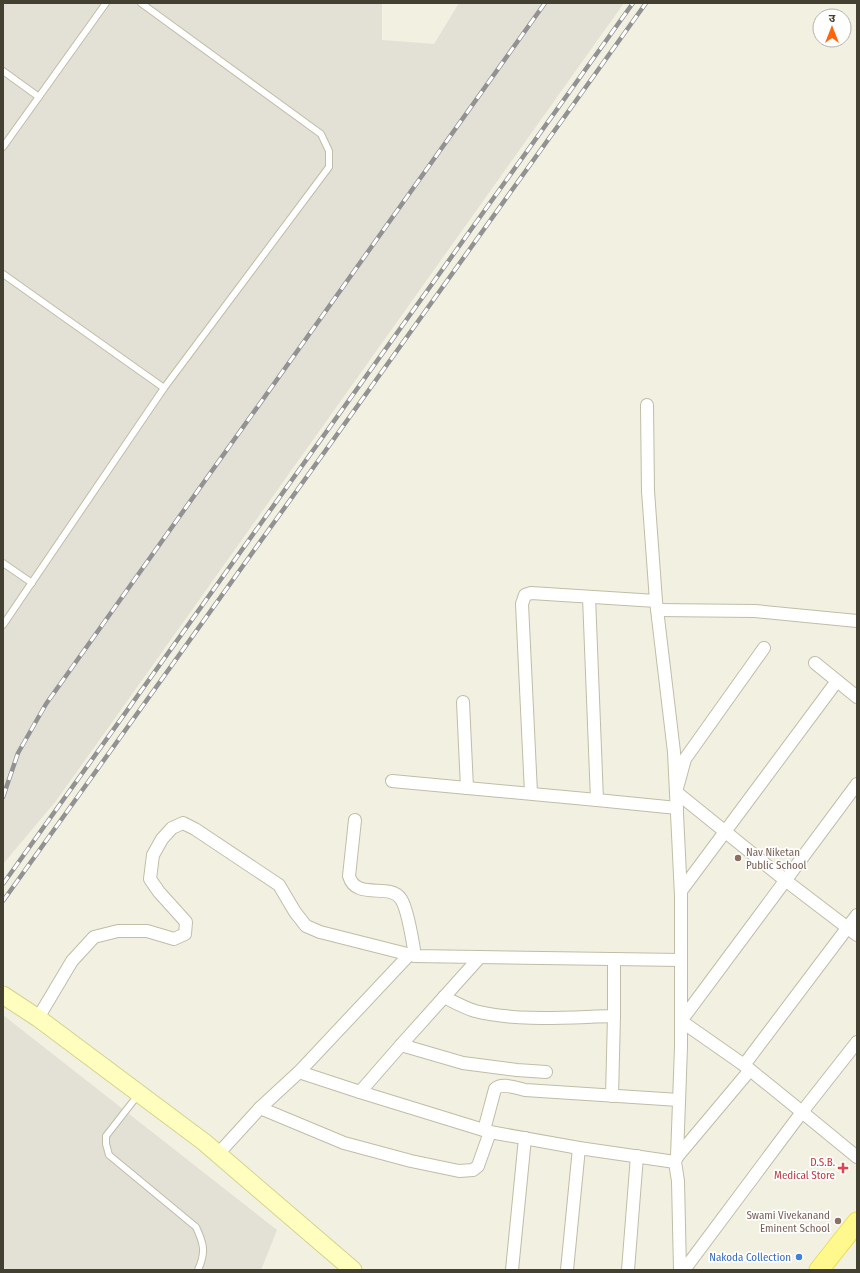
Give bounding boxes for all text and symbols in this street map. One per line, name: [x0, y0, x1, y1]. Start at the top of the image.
north arrow: [812, 8, 852, 48]
text: उ: [829, 12, 836, 25]
place label: Nav Niketan Public School: [746, 846, 807, 872]
marker: Nav Niketan Public School: [733, 853, 743, 863]
place label: D.S.B. Medical Store: [774, 1156, 835, 1182]
marker: D.S.B. Medical Store: [838, 1163, 848, 1173]
place label: Swami Vivekanand Eminent School: [746, 1209, 830, 1235]
marker: Swami Vivekanand Eminent School: [833, 1216, 843, 1226]
place label: Nakoda Collection: [709, 1251, 791, 1264]
marker: Nakoda Collection: [794, 1252, 804, 1262]

